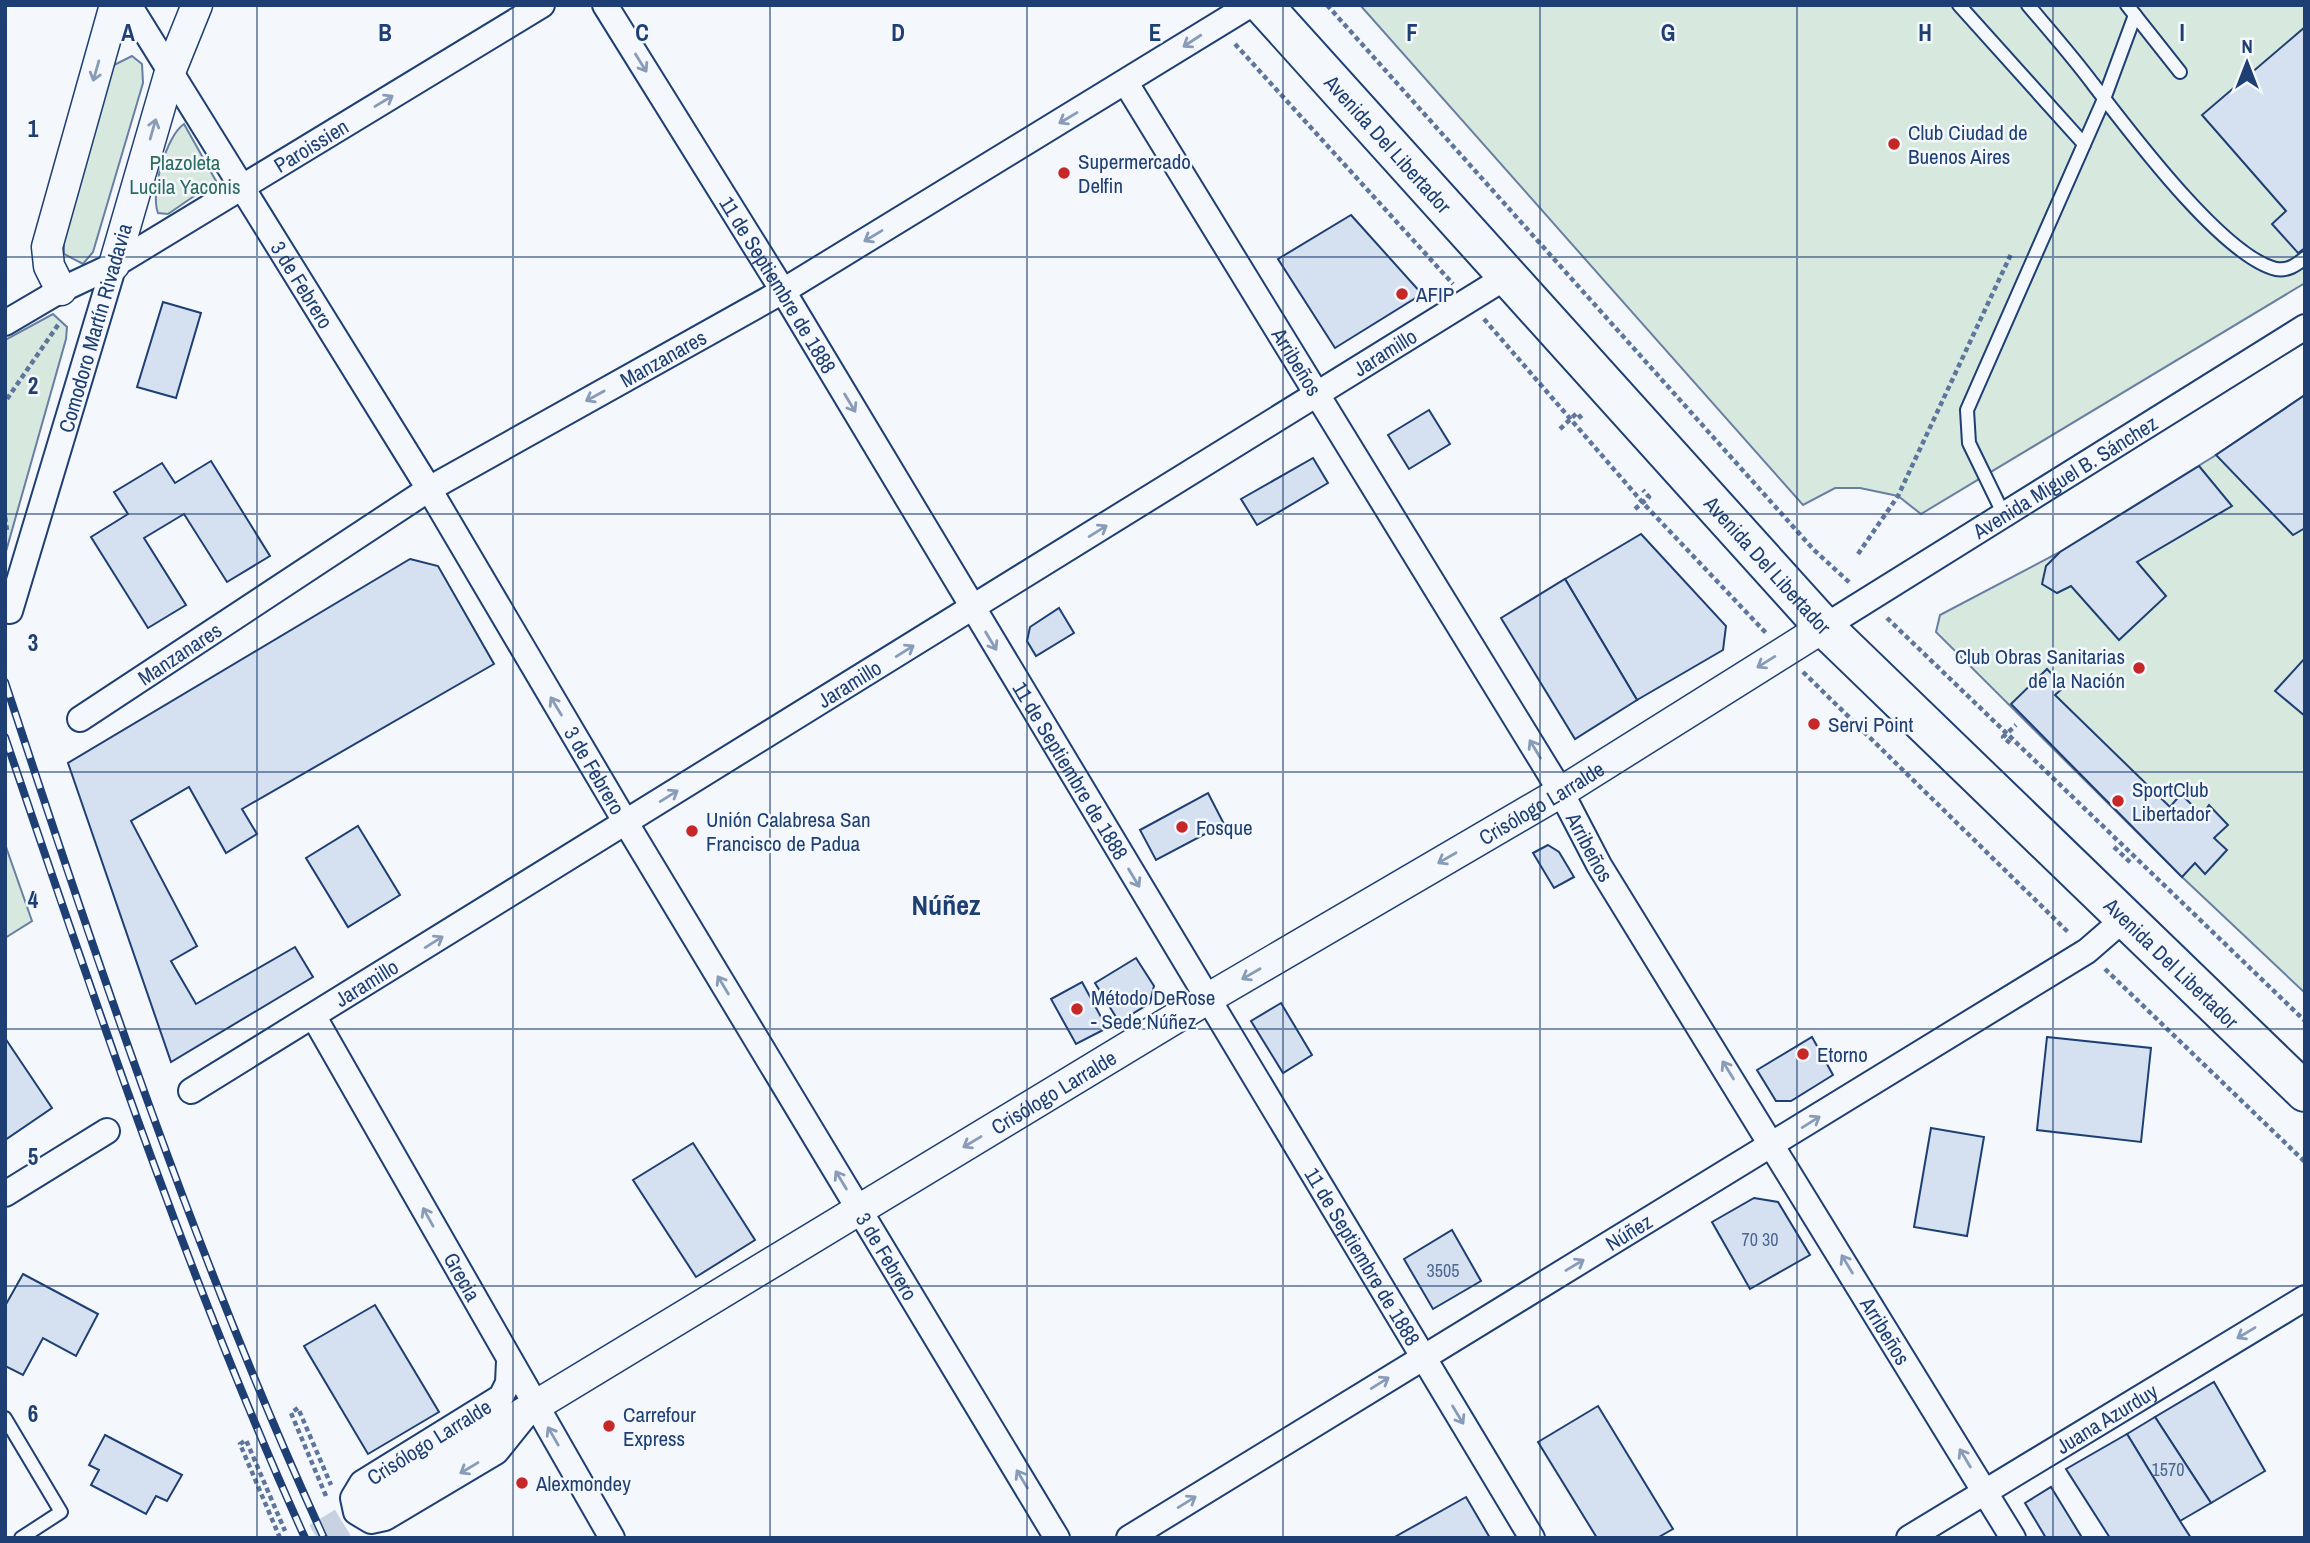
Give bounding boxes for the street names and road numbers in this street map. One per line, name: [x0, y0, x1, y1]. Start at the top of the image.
street label: Avenida Del Libertador: [1318, 68, 1458, 219]
street label: Paroissien: [268, 112, 354, 179]
street label: 11 de Septiembre de 1888: [713, 191, 844, 379]
street label: Comodoro Martín Rivadavia: [51, 220, 139, 436]
street label: 3 de Febrero: [264, 235, 340, 334]
street label: Arribeños: [1265, 321, 1329, 401]
street label: Jaramillo: [1347, 321, 1422, 383]
street label: Manzanares: [614, 322, 711, 394]
street label: Avenida Miguel B. Sánchez: [1966, 408, 2163, 546]
street label: Avenida Del Libertador: [1697, 489, 1838, 641]
street label: Manzanares: [132, 615, 227, 692]
street label: Jaramillo: [812, 653, 886, 714]
street label: 11 de Septiembre de 1888: [1006, 676, 1136, 865]
street label: 3 de Febrero: [558, 721, 632, 820]
street label: Crisólogo Larralde: [1473, 754, 1610, 852]
street label: Arribeños: [1559, 806, 1620, 887]
street label: Avenida Del Libertador: [2097, 890, 2245, 1035]
street label: Jaramillo: [329, 952, 404, 1013]
street label: Crisólogo Larralde: [985, 1043, 1122, 1141]
street label: 11 de Septiembre de 1888: [1298, 1162, 1427, 1351]
street label: Núñez: [1600, 1206, 1658, 1257]
street label: 3 de Febrero: [849, 1207, 925, 1306]
street label: Grecia: [437, 1247, 488, 1307]
street label: Arribeños: [1853, 1291, 1917, 1370]
street label: Juana Azurduy: [2050, 1376, 2163, 1460]
street label: Crisólogo Larralde: [361, 1392, 497, 1492]

